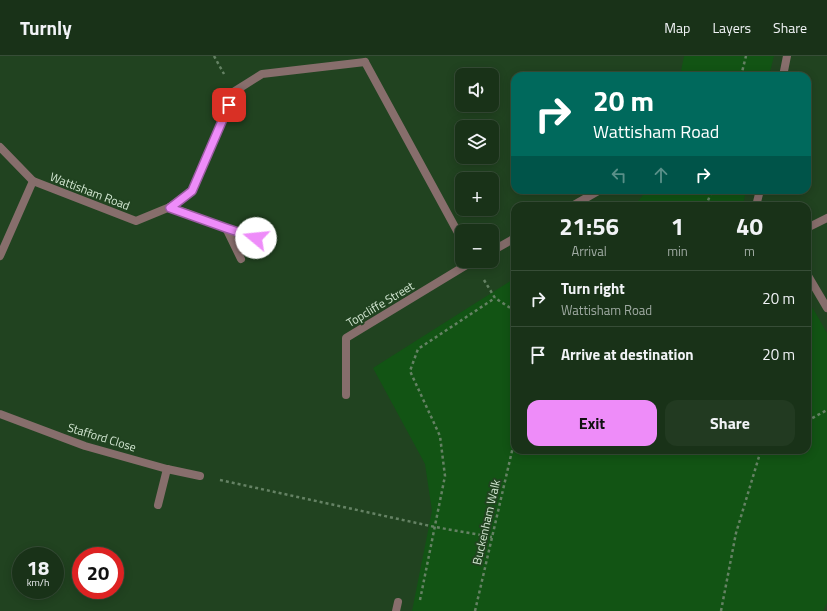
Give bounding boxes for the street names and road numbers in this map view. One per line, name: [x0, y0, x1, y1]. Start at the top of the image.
street label: Wattisham Road: [47, 167, 133, 215]
street label: Topcliffe Street: [343, 276, 418, 332]
street label: Stafford Close: [65, 418, 139, 456]
street label: Buckenham Walk: [467, 477, 505, 567]

